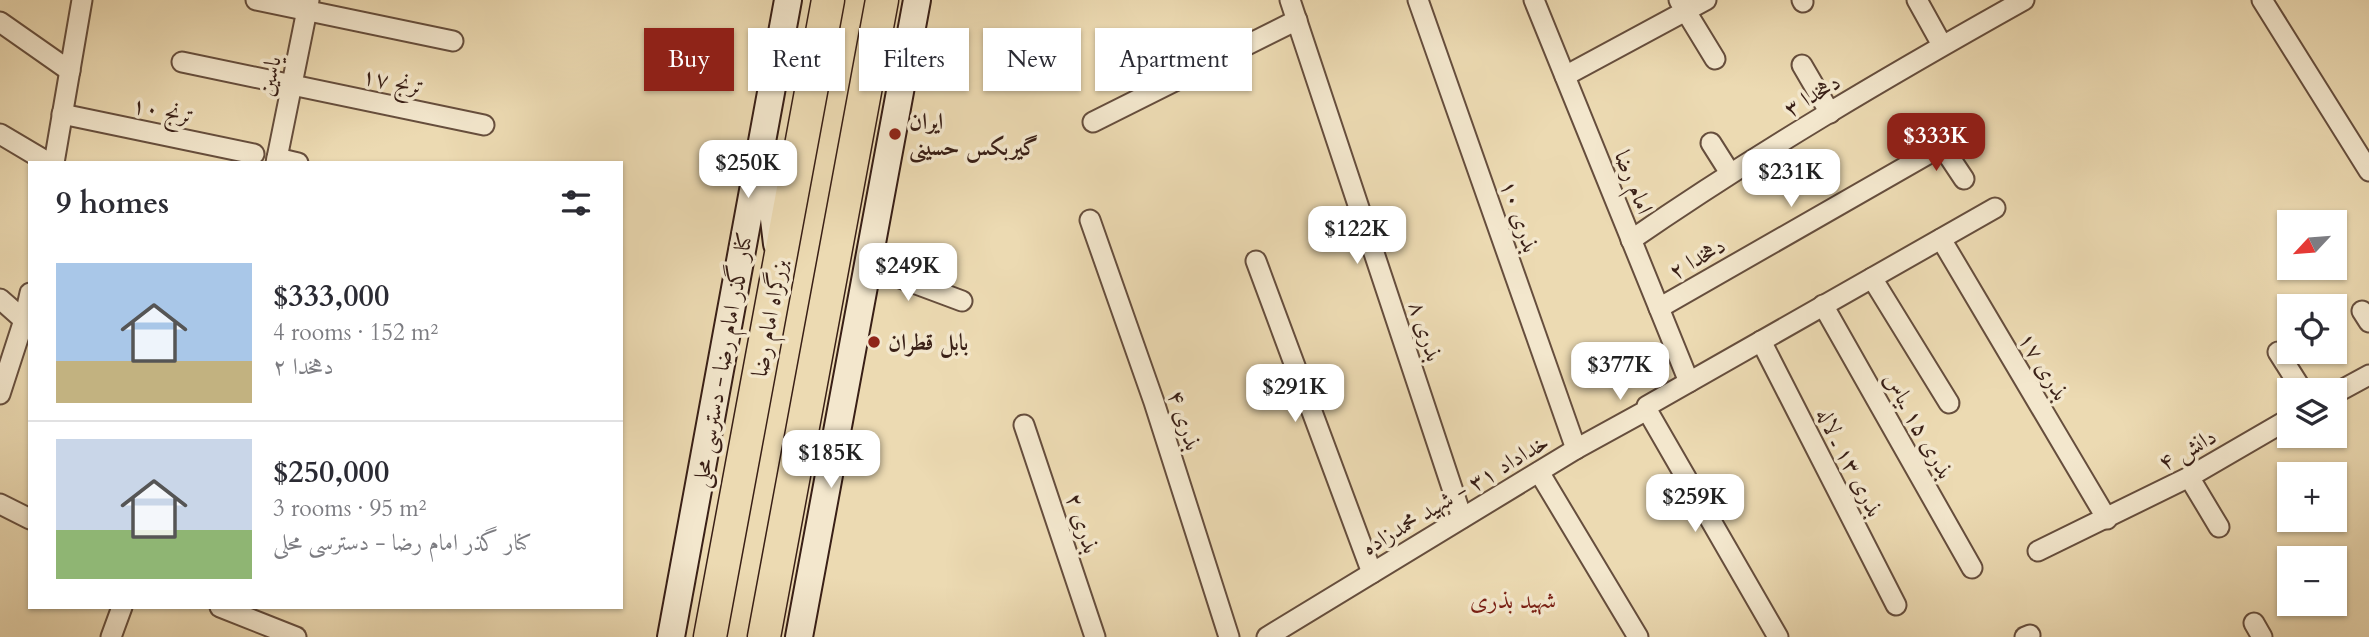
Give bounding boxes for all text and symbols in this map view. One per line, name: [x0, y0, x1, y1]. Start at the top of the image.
chip: Buy: [644, 28, 734, 91]
chip: Rent: [748, 28, 845, 91]
chip: Filters: [859, 28, 969, 91]
chip: New: [983, 28, 1081, 91]
chip: Apartment: [1095, 28, 1252, 91]
street label: یاسین: [250, 52, 289, 99]
street label: ترنج ۱۷: [359, 60, 426, 107]
street label: دهخدا ۳: [1778, 67, 1846, 124]
street label: ترنج ۱۰: [129, 89, 196, 136]
place label: ایران گیربکس حسینی: [909, 106, 1038, 164]
pin: $333K: [1887, 114, 1985, 173]
text: $333K: [1903, 120, 1969, 151]
marker: ایران گیربکس حسینی: [887, 126, 903, 142]
pin: $250K: [699, 140, 797, 200]
street label: امام رضا: [1603, 146, 1660, 220]
text: $250K: [715, 147, 781, 178]
pin: $231K: [1742, 150, 1840, 209]
text: $231K: [1758, 156, 1824, 187]
street label: بذری ۱۰: [1493, 176, 1546, 257]
text: 9 homes: [56, 183, 169, 224]
icon: filters: [557, 184, 595, 222]
pin: $122K: [1308, 206, 1406, 266]
north arrow: [2277, 210, 2347, 280]
map controls: [2277, 210, 2347, 616]
text: $122K: [1324, 213, 1390, 244]
street label: کنار گذر امام رضا - دسترسی محلی: [684, 230, 764, 491]
street label: دهخدا ۲: [1663, 230, 1731, 287]
pin: $249K: [859, 244, 957, 303]
text: $249K: [875, 250, 941, 281]
street label: بزرگراه امام رضا: [744, 257, 799, 380]
text: $333,000: [273, 276, 389, 317]
icon: home: [112, 291, 196, 375]
button: locate: [2277, 294, 2347, 364]
street label: بذری ۸: [1401, 297, 1450, 365]
text: 4 rooms · 152 m²: [273, 317, 438, 348]
street label: بذری ۱۷: [2011, 326, 2076, 406]
place label: بابل قطران: [888, 327, 969, 359]
marker: بابل قطران: [866, 334, 882, 350]
pin: $377K: [1571, 342, 1669, 402]
text: $377K: [1587, 349, 1653, 380]
text: دهخدا ۲: [273, 351, 334, 382]
pin: $291K: [1246, 364, 1344, 424]
street label: بذری ۱۵ ـ‌یاس: [1876, 366, 1961, 484]
text: $291K: [1262, 371, 1328, 402]
button: layers: [2277, 378, 2347, 448]
street label: بذری ۴: [1160, 386, 1209, 454]
street label: بذری ۱۳ ـ لاله: [1809, 402, 1890, 522]
street label: دانش ۴: [2153, 421, 2222, 478]
street label: خداداد ۳۱ - شهید محمدزاده: [1356, 426, 1554, 563]
pin: $185K: [782, 430, 880, 490]
text: $185K: [798, 437, 864, 468]
text: $250,000: [273, 452, 389, 493]
button: +: [2277, 462, 2347, 532]
icon: home: [112, 467, 196, 551]
pin: $259K: [1646, 475, 1744, 534]
text: $259K: [1662, 481, 1728, 512]
street label: بذری ۲: [1058, 489, 1107, 557]
text: 3 rooms · 95 m²: [273, 493, 426, 524]
text: کنار گذر امام رضا - دسترسی محلی: [273, 527, 532, 558]
button: −: [2277, 546, 2347, 616]
district label: شهید بذری: [1470, 584, 1556, 617]

